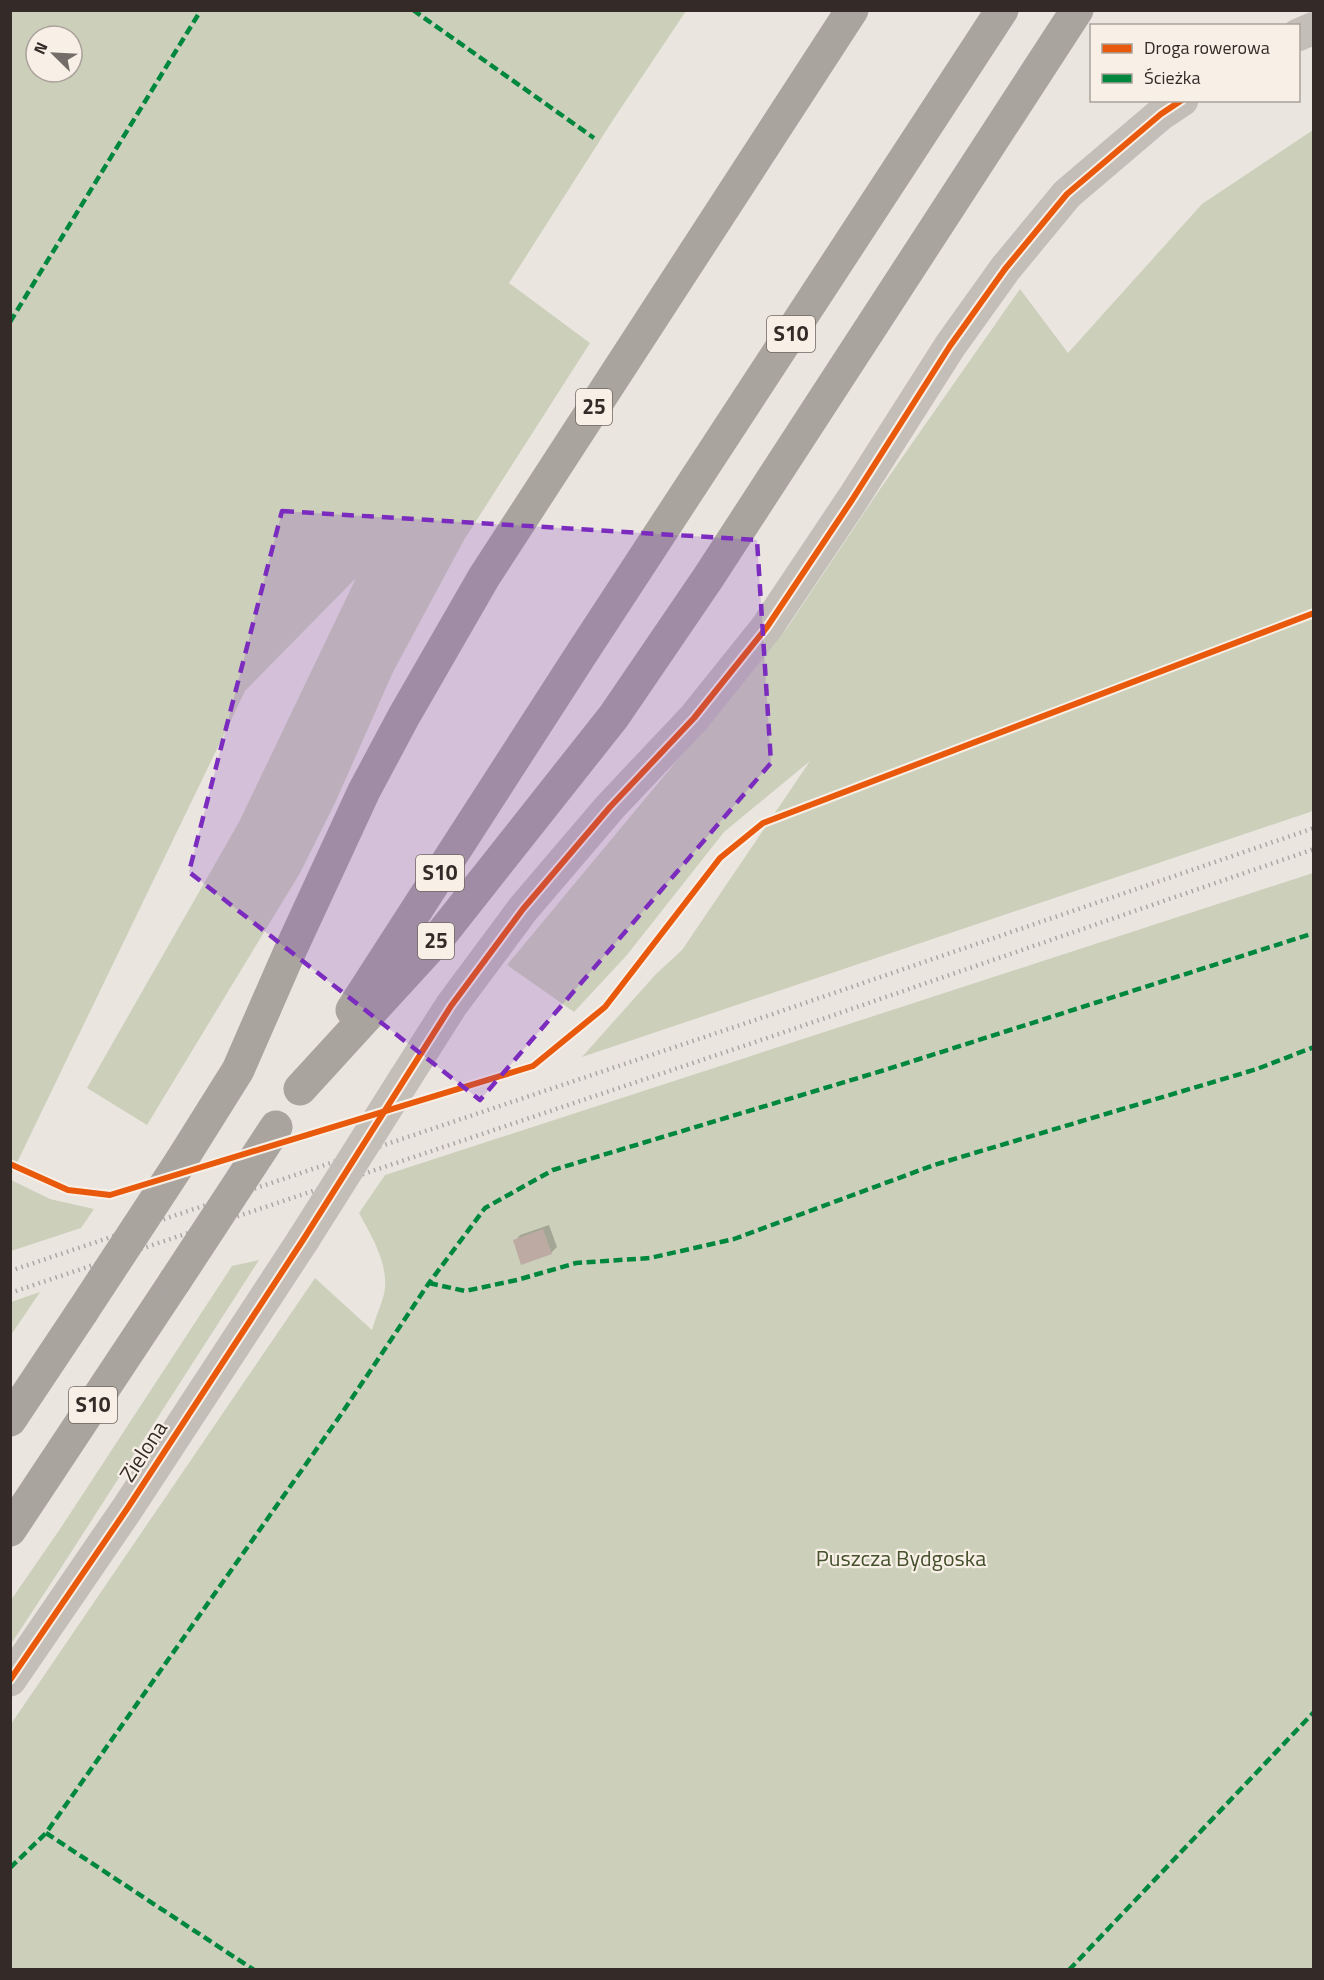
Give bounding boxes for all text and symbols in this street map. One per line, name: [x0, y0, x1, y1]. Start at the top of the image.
north arrow: [24, 24, 84, 84]
legend: [1090, 24, 1300, 102]
text: Droga rowerowa: [1144, 34, 1270, 61]
text: N: [27, 38, 54, 58]
text: Ścieżka: [1144, 64, 1200, 91]
road number: S10: [767, 316, 815, 352]
road number: 25: [576, 389, 612, 425]
road number: S10: [416, 855, 464, 891]
road number: 25: [418, 923, 454, 959]
road number: S10: [69, 1387, 117, 1423]
street label: Zielona: [110, 1414, 176, 1488]
park label: Puszcza Bydgoska: [816, 1541, 986, 1575]

